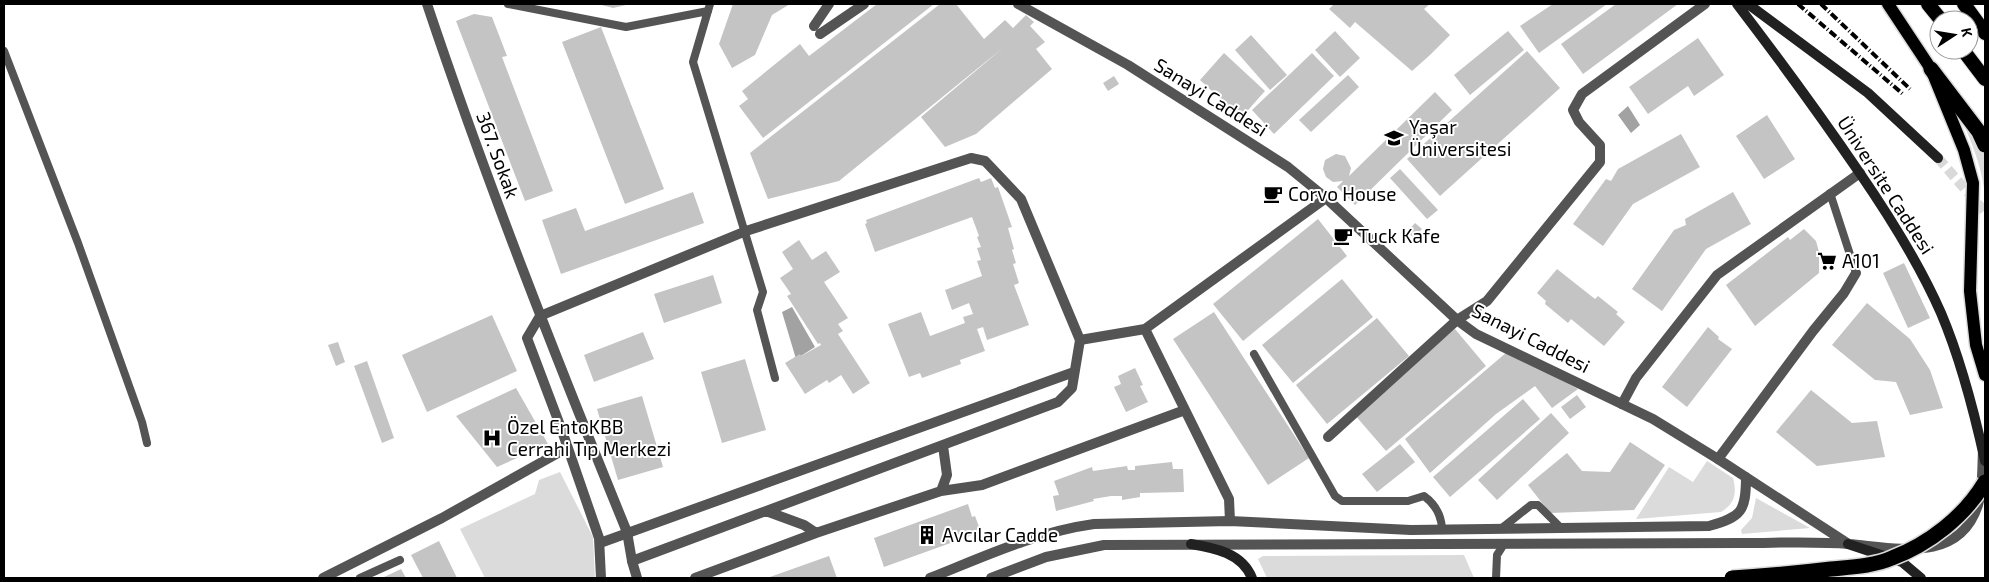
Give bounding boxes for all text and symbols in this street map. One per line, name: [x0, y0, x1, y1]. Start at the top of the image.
north arrow: [1929, 10, 1979, 60]
text: K: [1958, 26, 1976, 38]
street label: Sanayi Caddesi: [1150, 53, 1272, 141]
street label: 367. Sokak: [472, 109, 525, 201]
street label: Üniversite Caddesi: [1833, 111, 1940, 258]
place label: Yaşar Üniversitesi: [1409, 115, 1511, 160]
school or university icon: Yaşar Üniversitesi: [1383, 127, 1405, 149]
place label: Corvo House: [1288, 182, 1396, 205]
cafe icon: Corvo House: [1262, 183, 1284, 205]
place label: Tuck Kafe: [1358, 224, 1440, 247]
cafe icon: Tuck Kafe: [1332, 225, 1354, 247]
place label: A101: [1842, 249, 1880, 272]
supermarket icon: A101: [1816, 250, 1838, 272]
street label: Sanayi Caddesi: [1468, 298, 1594, 377]
place label: Özel EntoKBB Cerrahi Tıp Merkezi: [507, 415, 671, 460]
hospital icon: Özel EntoKBB Cerrahi Tıp Merkezi: [481, 427, 503, 449]
place label: Avcılar Cadde: [942, 523, 1058, 546]
building icon: Avcılar Cadde: [916, 524, 938, 546]

